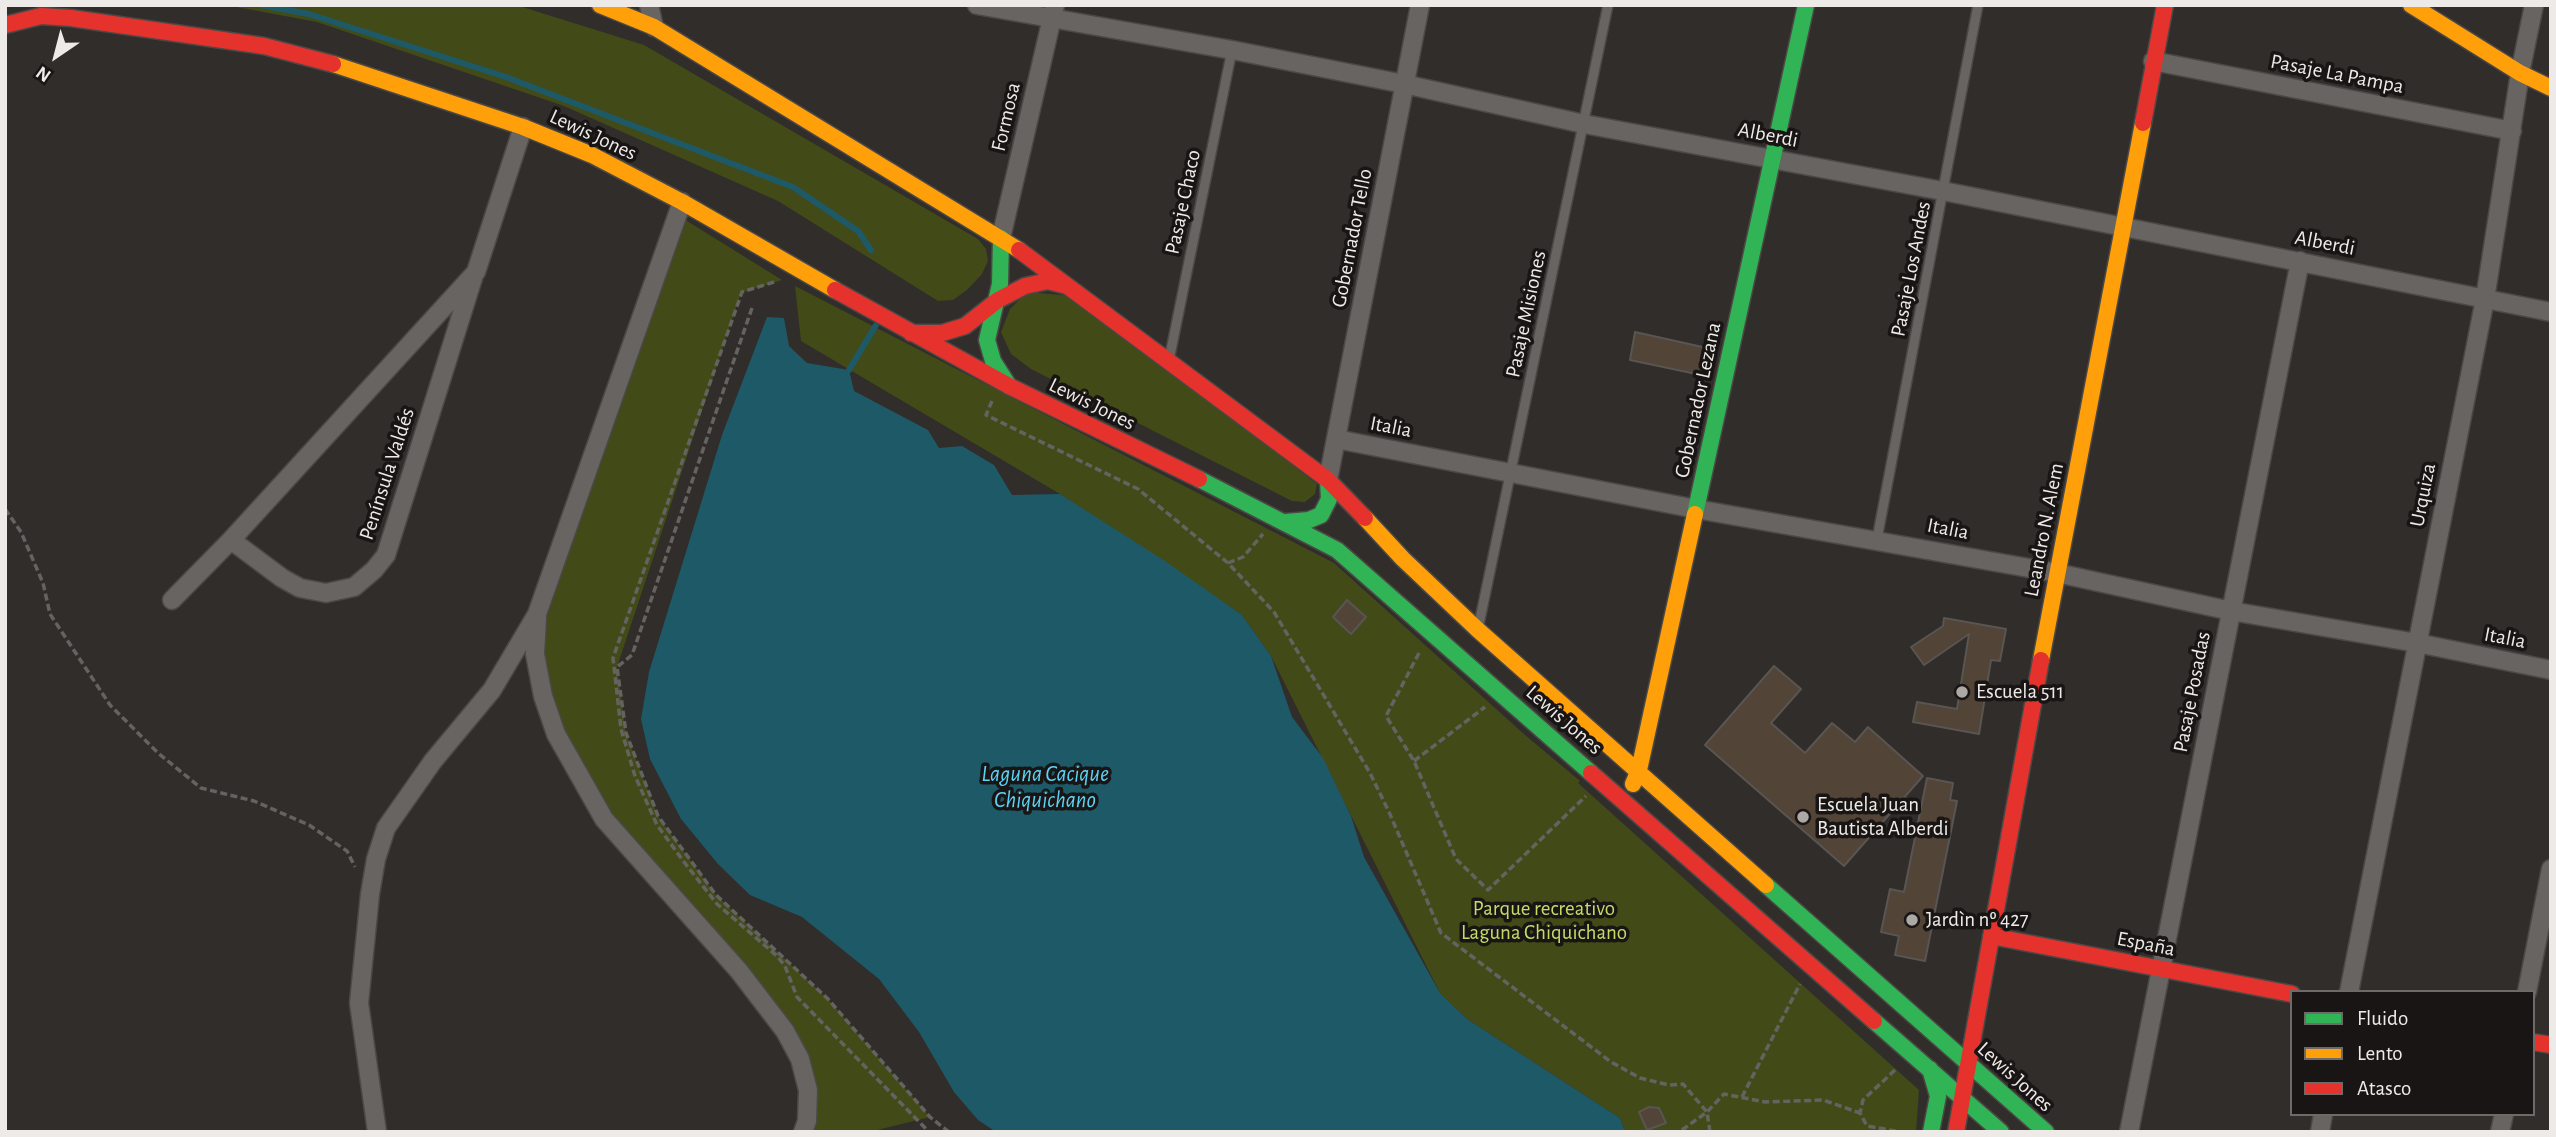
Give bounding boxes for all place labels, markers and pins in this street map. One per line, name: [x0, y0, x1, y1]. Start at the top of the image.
place label: Escuela 511: [1976, 679, 2064, 705]
marker: Escuela 511: [1954, 684, 1970, 700]
place label: Escuela Juan Bautista Alberdi: [1817, 792, 1949, 842]
marker: Escuela Juan Bautista Alberdi: [1795, 809, 1811, 825]
place label: Jardìn nº 427: [1926, 907, 2028, 933]
marker: Jardìn nº 427: [1904, 912, 1920, 928]

